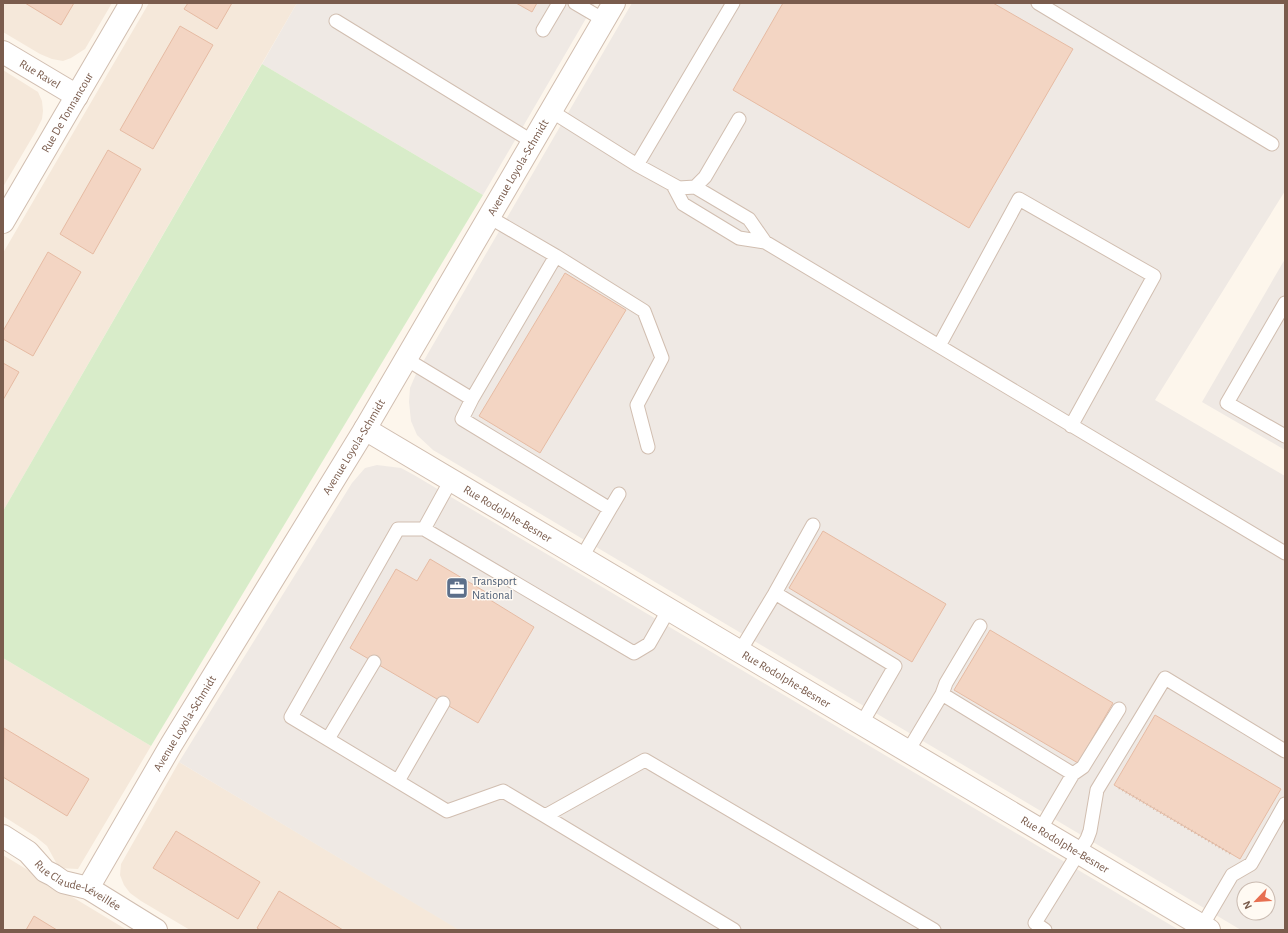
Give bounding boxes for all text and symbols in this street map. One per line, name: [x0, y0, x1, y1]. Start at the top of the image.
street label: Rue Ravel: [17, 57, 63, 91]
street label: Rue De Tonnancour: [39, 70, 95, 154]
street label: Avenue Loyola-Schmidt: [485, 117, 551, 218]
street label: Avenue Loyola-Schmidt: [320, 397, 387, 497]
street label: Rue Rodolphe-Besner: [461, 483, 554, 545]
office icon: Transport National: [444, 575, 470, 601]
place label: Transport National: [472, 575, 517, 601]
street label: Rue Rodolphe-Besner: [740, 648, 833, 710]
street label: Avenue Loyola-Schmidt: [151, 673, 218, 773]
street label: Rue Rodolphe-Besner: [1019, 814, 1111, 875]
street label: Rue Claude-Léveillée: [32, 858, 123, 913]
north arrow: [1236, 881, 1276, 921]
text: N: [1241, 899, 1254, 911]

